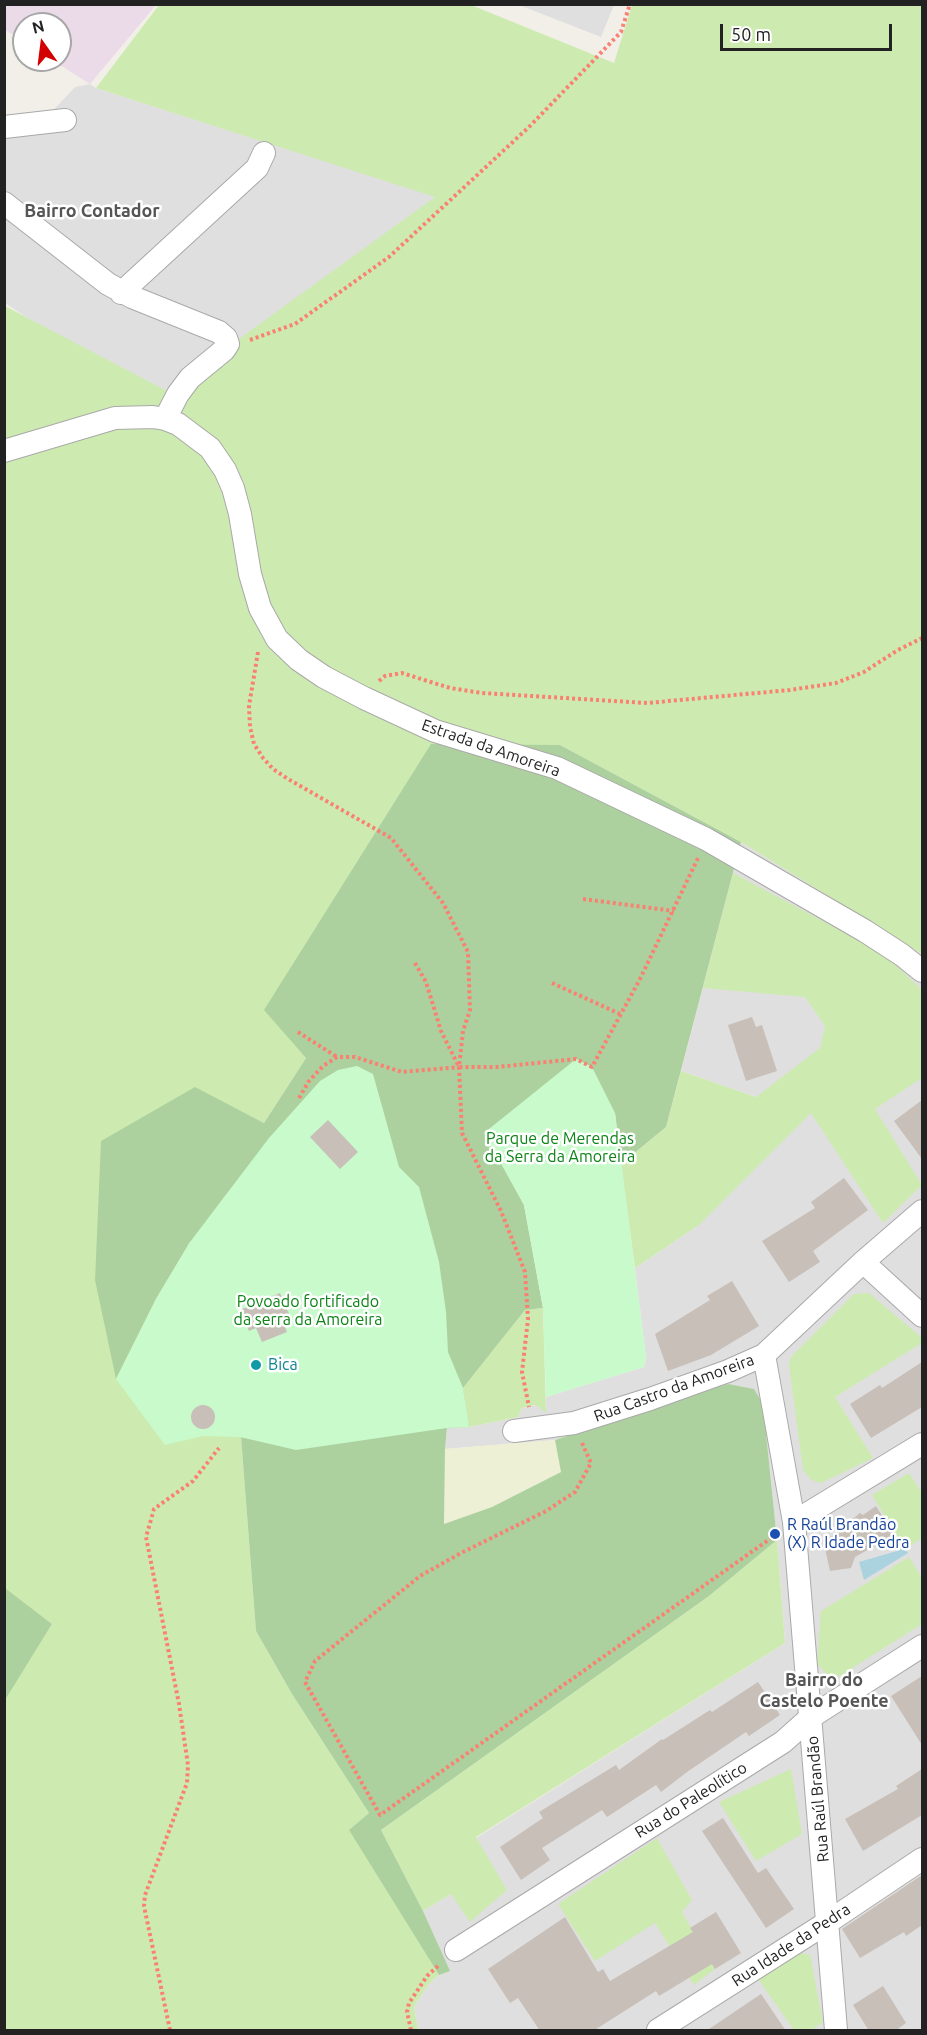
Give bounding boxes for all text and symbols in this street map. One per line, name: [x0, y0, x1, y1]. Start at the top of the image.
north arrow: [12, 12, 72, 72]
scale bar: [723, 12, 896, 50]
text: N: [30, 16, 46, 37]
text: 50 m: [731, 24, 771, 44]
district label: Bairro Contador: [24, 200, 160, 222]
street label: Estrada da Amoreira: [419, 715, 563, 781]
park label: Parque de Merendas da Serra da Amoreira: [485, 1129, 635, 1167]
park label: Povoado fortificado da serra da Amoreira: [234, 1292, 382, 1330]
street label: Rua Castro da Amoreira: [591, 1350, 757, 1426]
place label: Bica: [268, 1355, 298, 1375]
marker: Bica: [249, 1358, 263, 1372]
place label: R Raúl Brandão (X) R Idade Pedra: [787, 1515, 910, 1553]
marker: R Raúl Brandão (X) R Idade Pedra: [768, 1527, 782, 1541]
district label: Bairro do Castelo Poente: [759, 1669, 889, 1712]
street label: Rua Raúl Brandão: [803, 1735, 833, 1863]
street label: Rua do Paleolítico: [631, 1758, 751, 1842]
street label: Rua Idade da Pedra: [728, 1900, 854, 1990]

